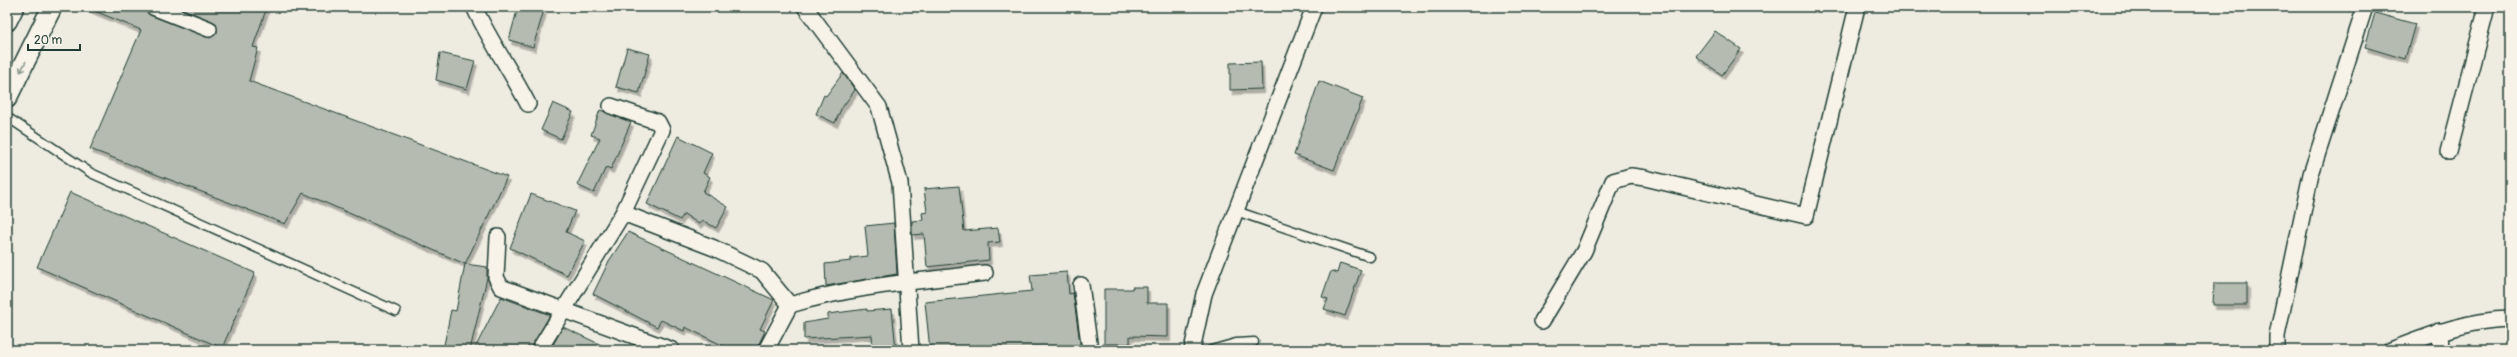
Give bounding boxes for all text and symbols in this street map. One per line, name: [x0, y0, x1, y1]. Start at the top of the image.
scale bar: [28, 26, 80, 52]
text: 20 m: [34, 33, 63, 48]
one-way arrow: [18, 61, 26, 73]

